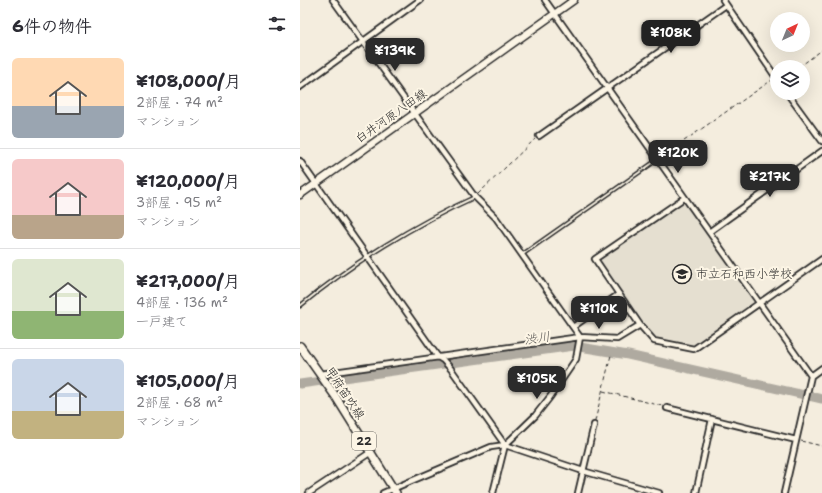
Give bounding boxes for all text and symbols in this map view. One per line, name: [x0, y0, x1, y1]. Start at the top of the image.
north arrow: [770, 12, 810, 52]
map controls: [770, 12, 810, 100]
icon: filters: [266, 13, 288, 35]
text: 6件の物件: [12, 15, 92, 37]
pin: ¥108K: [643, 20, 699, 54]
text: ¥108K: [650, 24, 692, 41]
pin: ¥139K: [367, 38, 423, 72]
text: ¥139K: [374, 42, 416, 59]
button: layers: [770, 60, 810, 100]
text: ¥108,000/月: [136, 70, 241, 92]
icon: home: [44, 74, 92, 122]
street label: 白井河原八田線: [352, 85, 430, 147]
text: 2部屋 · 74 m²: [136, 94, 223, 111]
text: マンション: [136, 113, 200, 130]
pin: ¥120K: [650, 140, 706, 174]
text: ¥120K: [657, 144, 699, 161]
pin: ¥217K: [742, 164, 798, 198]
text: ¥217K: [749, 168, 791, 185]
text: ¥120,000/月: [136, 170, 240, 192]
icon: home: [44, 175, 92, 223]
text: 3部屋 · 95 m²: [136, 194, 222, 211]
text: マンション: [136, 213, 200, 230]
school or university icon: 市立石和西小学校: [671, 263, 693, 285]
place label: 市立石和西小学校: [696, 266, 792, 282]
text: ¥217,000/月: [136, 270, 240, 292]
icon: home: [44, 275, 92, 323]
text: 4部屋 · 136 m²: [136, 294, 228, 311]
pin: ¥110K: [571, 296, 627, 330]
text: ¥110K: [580, 300, 618, 317]
text: 一戸建て: [136, 313, 188, 330]
water label: 渋川: [523, 328, 551, 348]
street label: 甲府笛吹線: [322, 364, 368, 422]
pin: ¥105K: [509, 366, 565, 400]
text: ¥105,000/月: [136, 370, 240, 392]
text: ¥105K: [517, 370, 557, 387]
icon: home: [44, 375, 92, 423]
text: 2部屋 · 68 m²: [136, 394, 223, 411]
text: マンション: [136, 413, 200, 430]
road number: 22: [352, 432, 376, 450]

